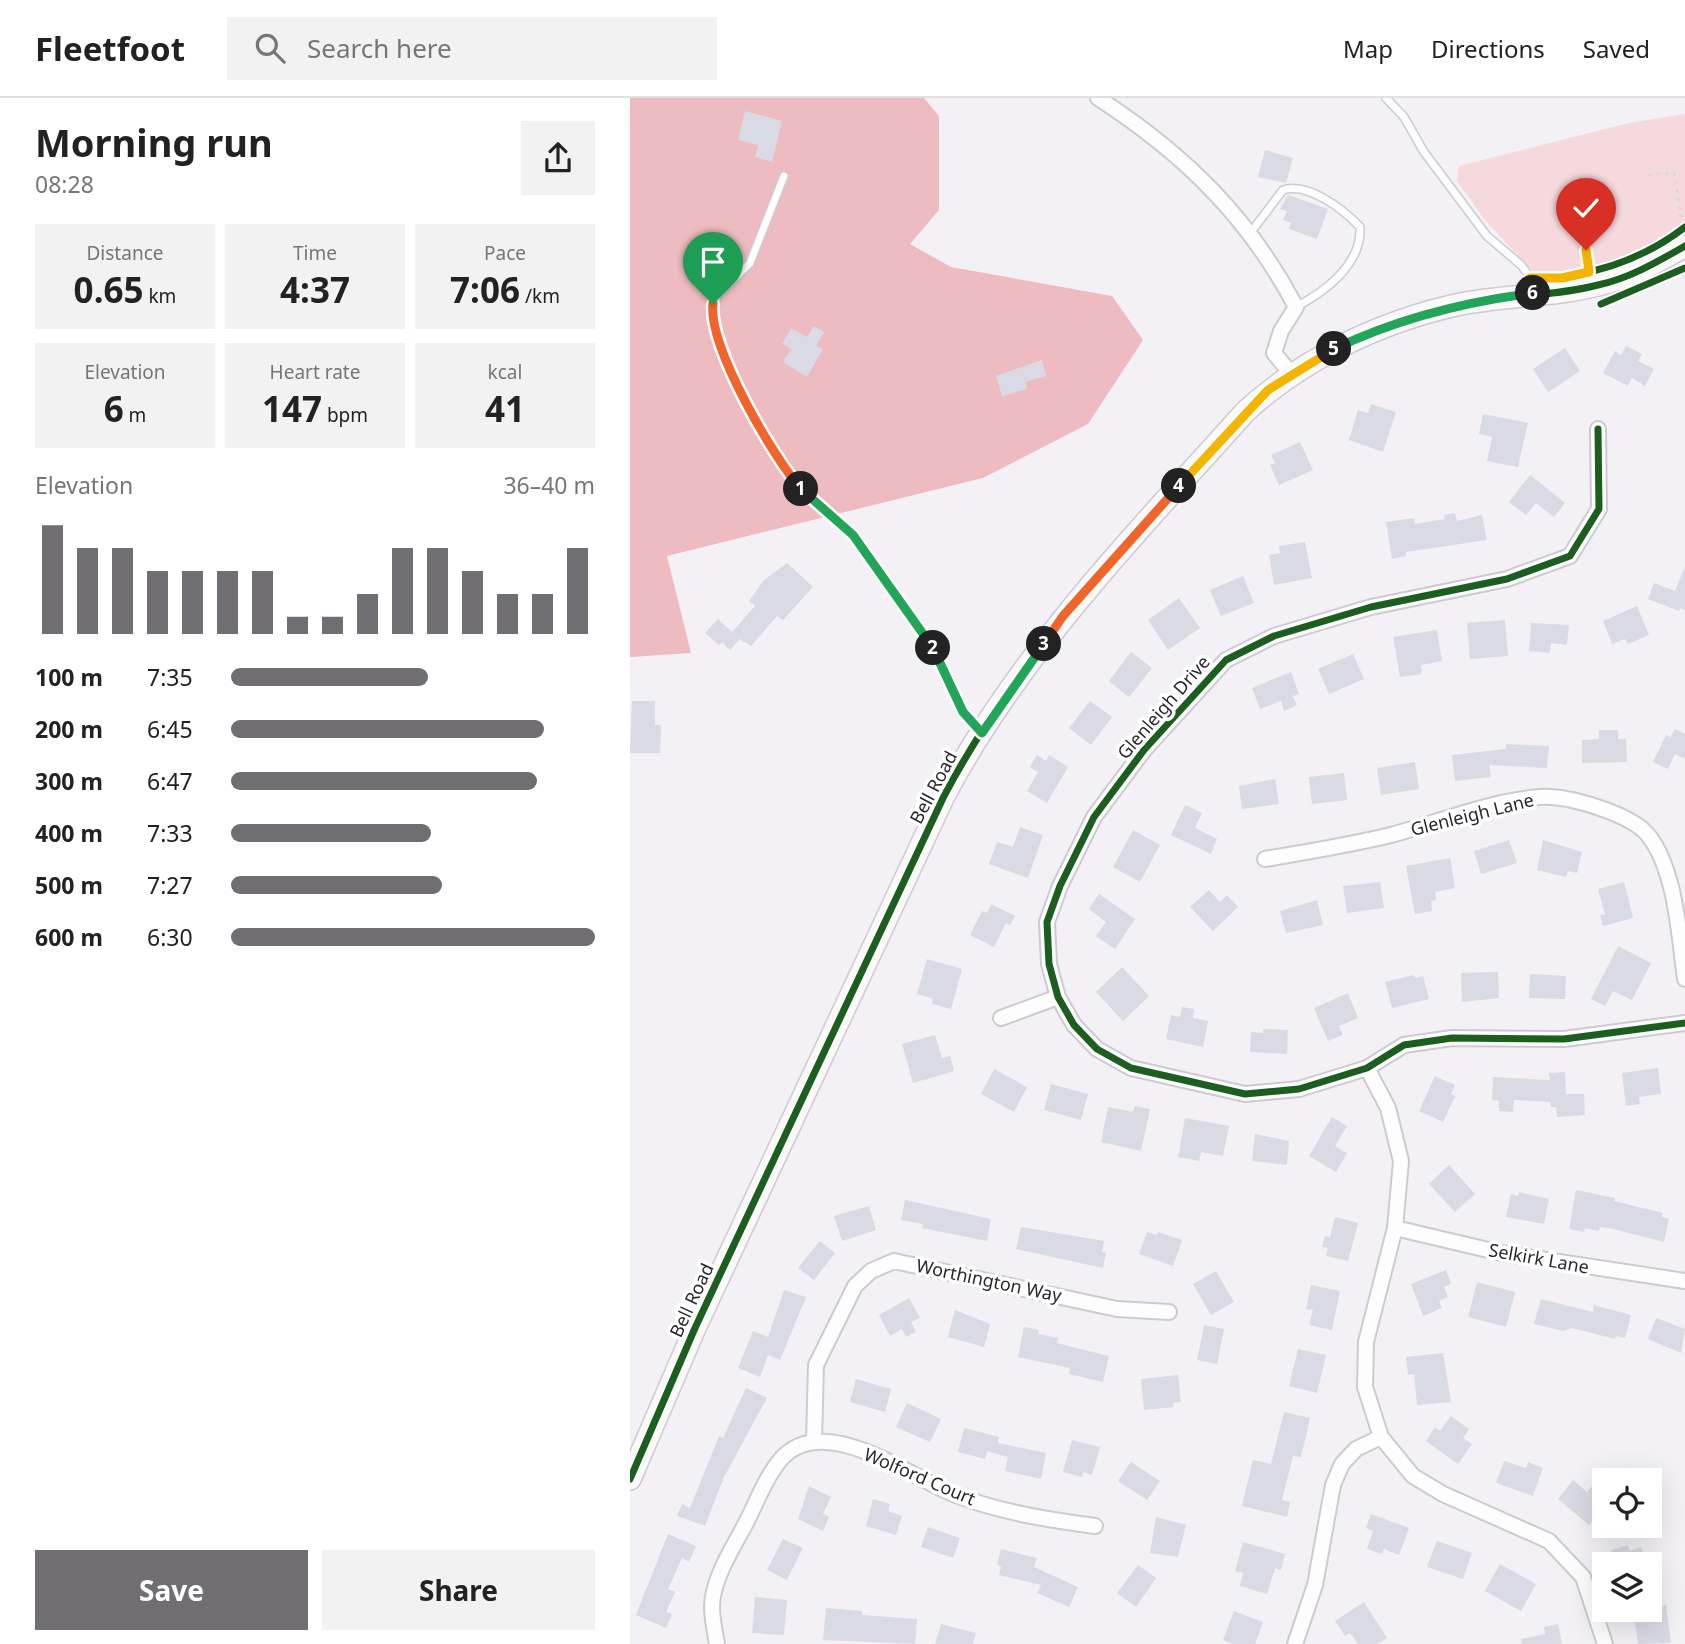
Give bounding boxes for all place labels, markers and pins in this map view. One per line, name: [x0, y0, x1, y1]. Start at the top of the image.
pin: [1556, 178, 1616, 250]
pin: [683, 232, 743, 304]
pin: 6: [1516, 276, 1550, 310]
pin: 5: [1316, 331, 1352, 366]
pin: 4: [1162, 468, 1196, 504]
pin: 1: [784, 472, 818, 506]
pin: 3: [1026, 626, 1062, 662]
pin: 2: [916, 630, 950, 666]

